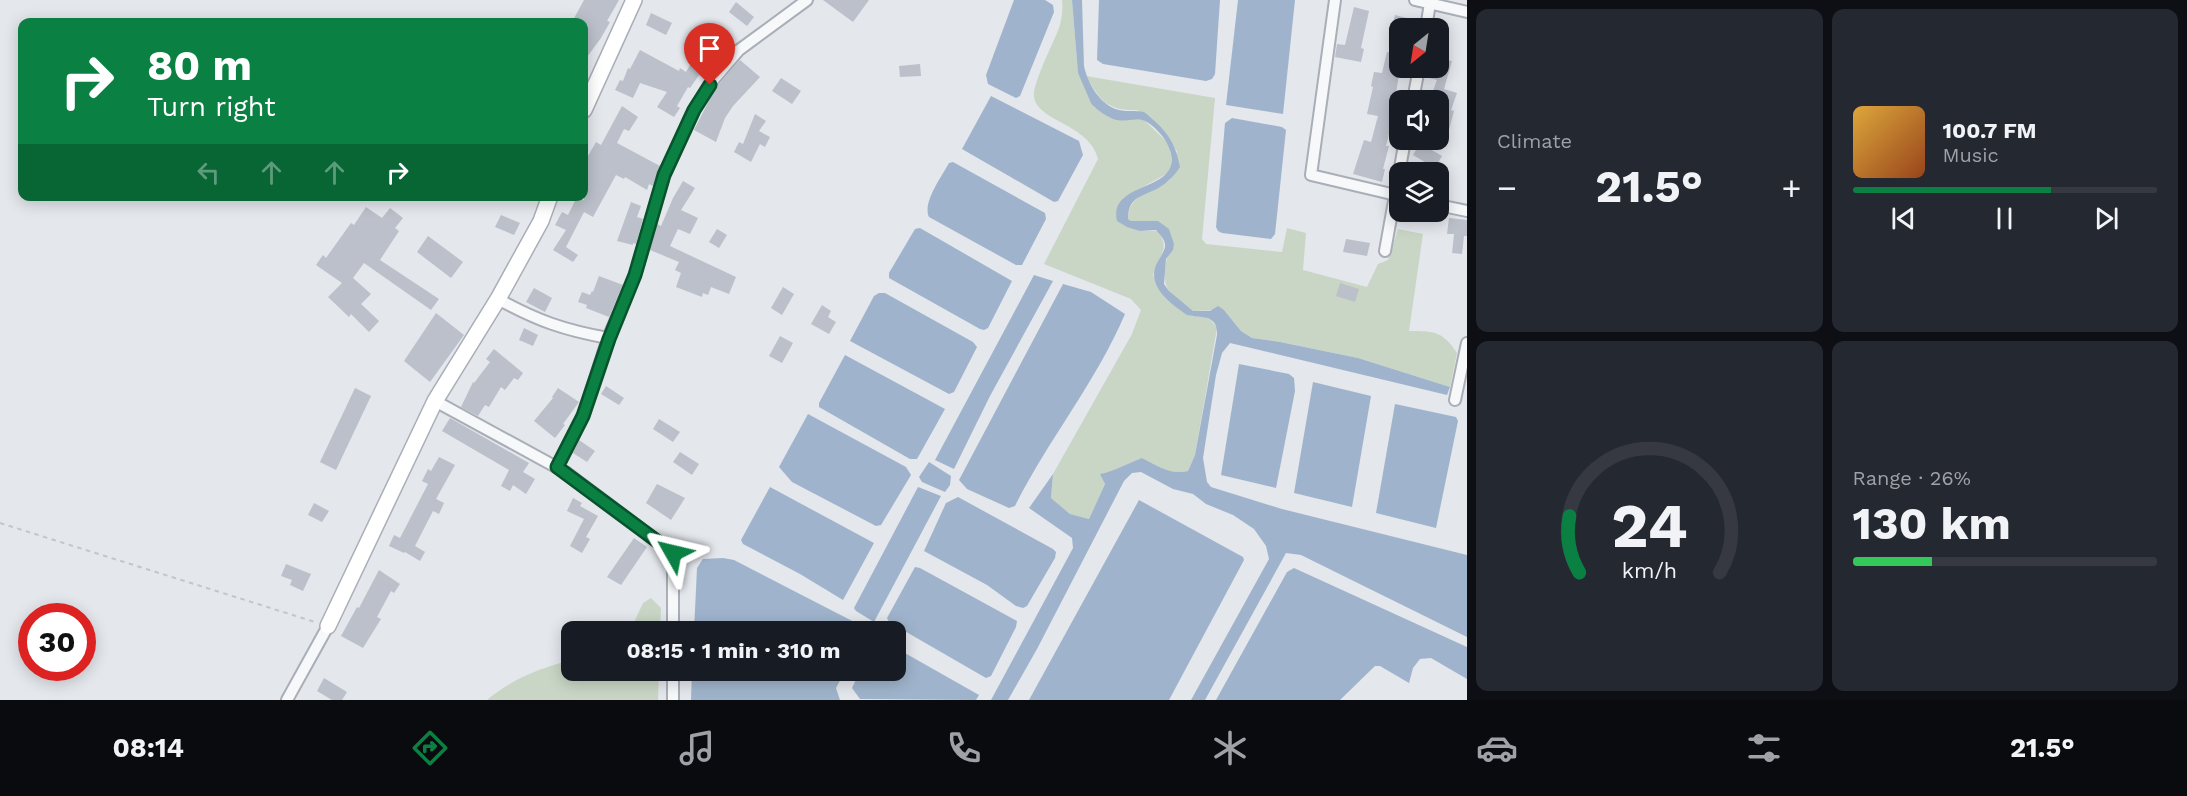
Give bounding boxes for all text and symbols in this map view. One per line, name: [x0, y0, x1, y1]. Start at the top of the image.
north arrow: [1389, 18, 1449, 78]
map controls: [1389, 18, 1449, 222]
pin: [684, 23, 735, 85]
icon: arrive: [693, 32, 726, 65]
text: 80 m: [147, 41, 252, 90]
icon: right: [48, 42, 126, 120]
button: sound: [1389, 90, 1449, 150]
text: Turn right: [147, 91, 276, 123]
text: 100.7 FM: [1943, 118, 2037, 143]
text: Climate: [1497, 129, 1572, 153]
text: Music: [1943, 143, 1999, 167]
icon: left: [192, 156, 225, 189]
icon: ahead: [255, 156, 288, 189]
icon: ahead: [318, 156, 351, 189]
icon: right: [381, 156, 414, 189]
text: 21.5°: [1595, 160, 1703, 213]
button: layers: [1389, 162, 1449, 222]
text: −: [1497, 168, 1517, 207]
text: +: [1782, 168, 1802, 207]
icon: previous: [1887, 202, 1920, 235]
icon: pause: [1988, 202, 2021, 235]
icon: next: [2090, 202, 2123, 235]
text: Range · 26%: [1853, 466, 1971, 490]
text: 24: [1611, 489, 1688, 562]
text: 130 km: [1853, 497, 2011, 550]
position arrow: [641, 521, 705, 585]
text: km/h: [1622, 558, 1677, 583]
speed limit sign: 30: [18, 603, 96, 681]
text: 08:15 · 1 min · 310 m: [626, 638, 841, 663]
icon: directions: [409, 727, 451, 769]
icon: music: [676, 727, 718, 769]
icon: phone: [943, 727, 985, 769]
icon: climate: [1209, 727, 1251, 769]
icon: car: [1476, 727, 1518, 769]
icon: filters: [1743, 727, 1785, 769]
text: 08:14: [112, 732, 184, 764]
text: 21.5°: [2010, 732, 2075, 764]

